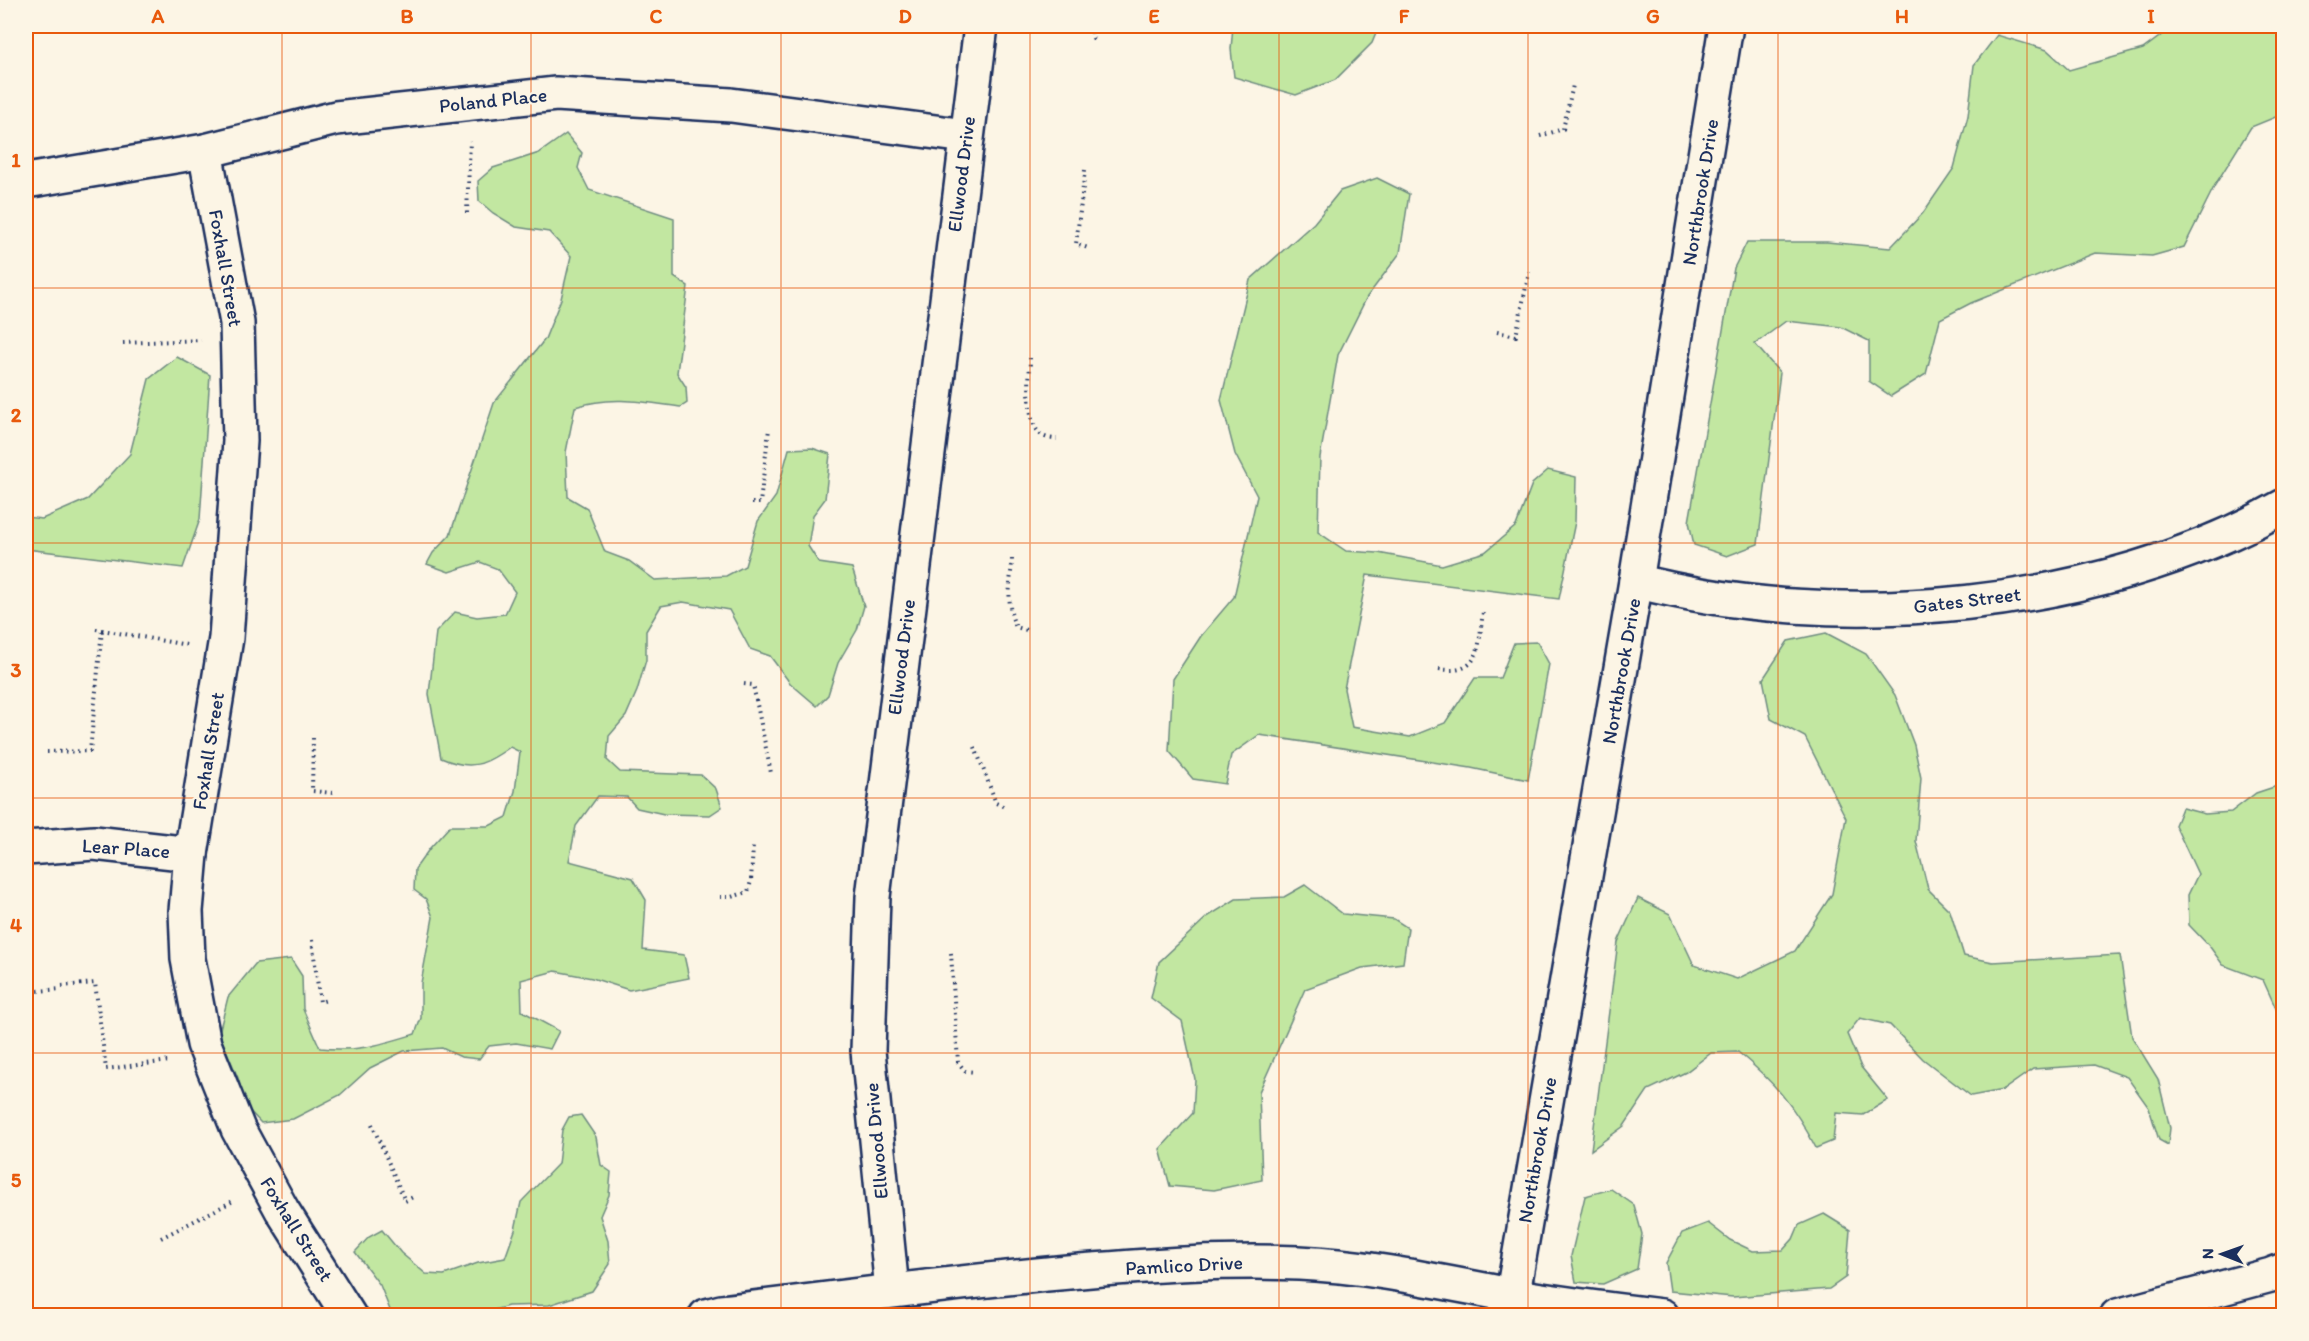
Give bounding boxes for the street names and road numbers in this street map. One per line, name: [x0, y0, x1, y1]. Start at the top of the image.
street label: Poland Place: [438, 82, 548, 118]
street label: Ellwood Drive: [942, 115, 980, 233]
street label: Northbrook Drive: [1677, 117, 1723, 267]
street label: Foxhall Street: [204, 207, 248, 329]
street label: Gates Street: [1912, 581, 2023, 618]
street label: Northbrook Drive: [1596, 596, 1646, 746]
street label: Ellwood Drive: [882, 598, 920, 716]
street label: Foxhall Street: [187, 690, 229, 812]
street label: Lear Place: [81, 833, 171, 863]
street label: Northbrook Drive: [1512, 1075, 1562, 1225]
street label: Ellwood Drive: [859, 1082, 893, 1200]
street label: Foxhall Street: [255, 1172, 339, 1286]
street label: Pamlico Drive: [1124, 1250, 1244, 1280]

